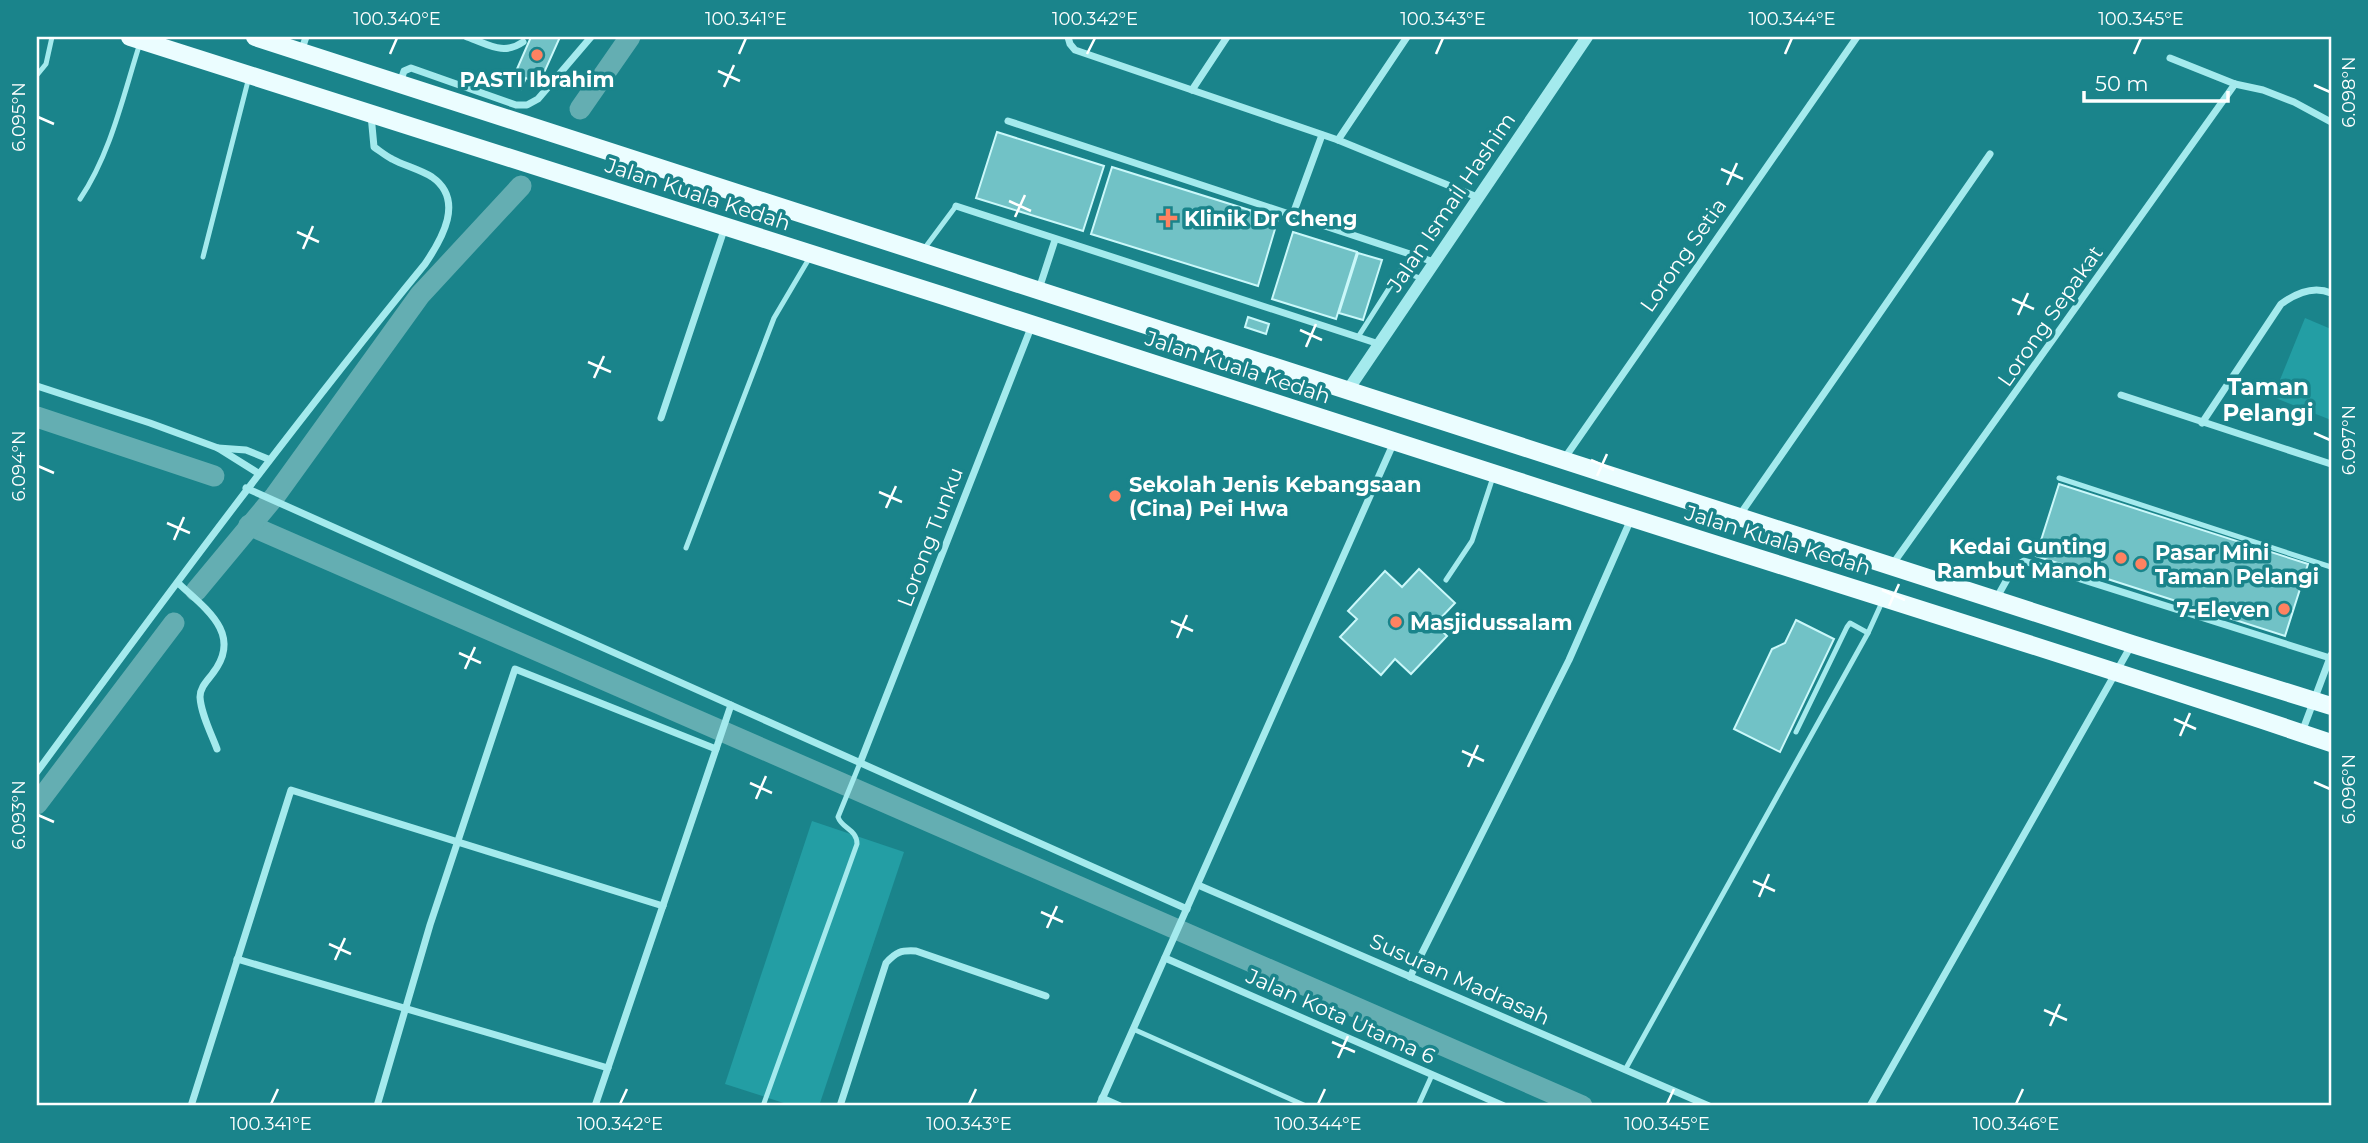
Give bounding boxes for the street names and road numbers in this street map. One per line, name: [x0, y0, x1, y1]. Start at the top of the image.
street label: Jalan Ismail Hashim: [1381, 108, 1520, 297]
street label: Jalan Kuala Kedah: [601, 152, 794, 236]
street label: Lorong Setia: [1635, 193, 1731, 317]
street label: Lorong Sepakat: [1992, 241, 2108, 391]
street label: Jalan Kuala Kedah: [1141, 325, 1334, 409]
street label: Lorong Tunku: [892, 464, 968, 610]
street label: Jalan Kuala Kedah: [1681, 500, 1874, 580]
street label: Susuran Madrasah: [1366, 928, 1554, 1030]
street label: Jalan Kota Utama 6: [1242, 963, 1440, 1069]

